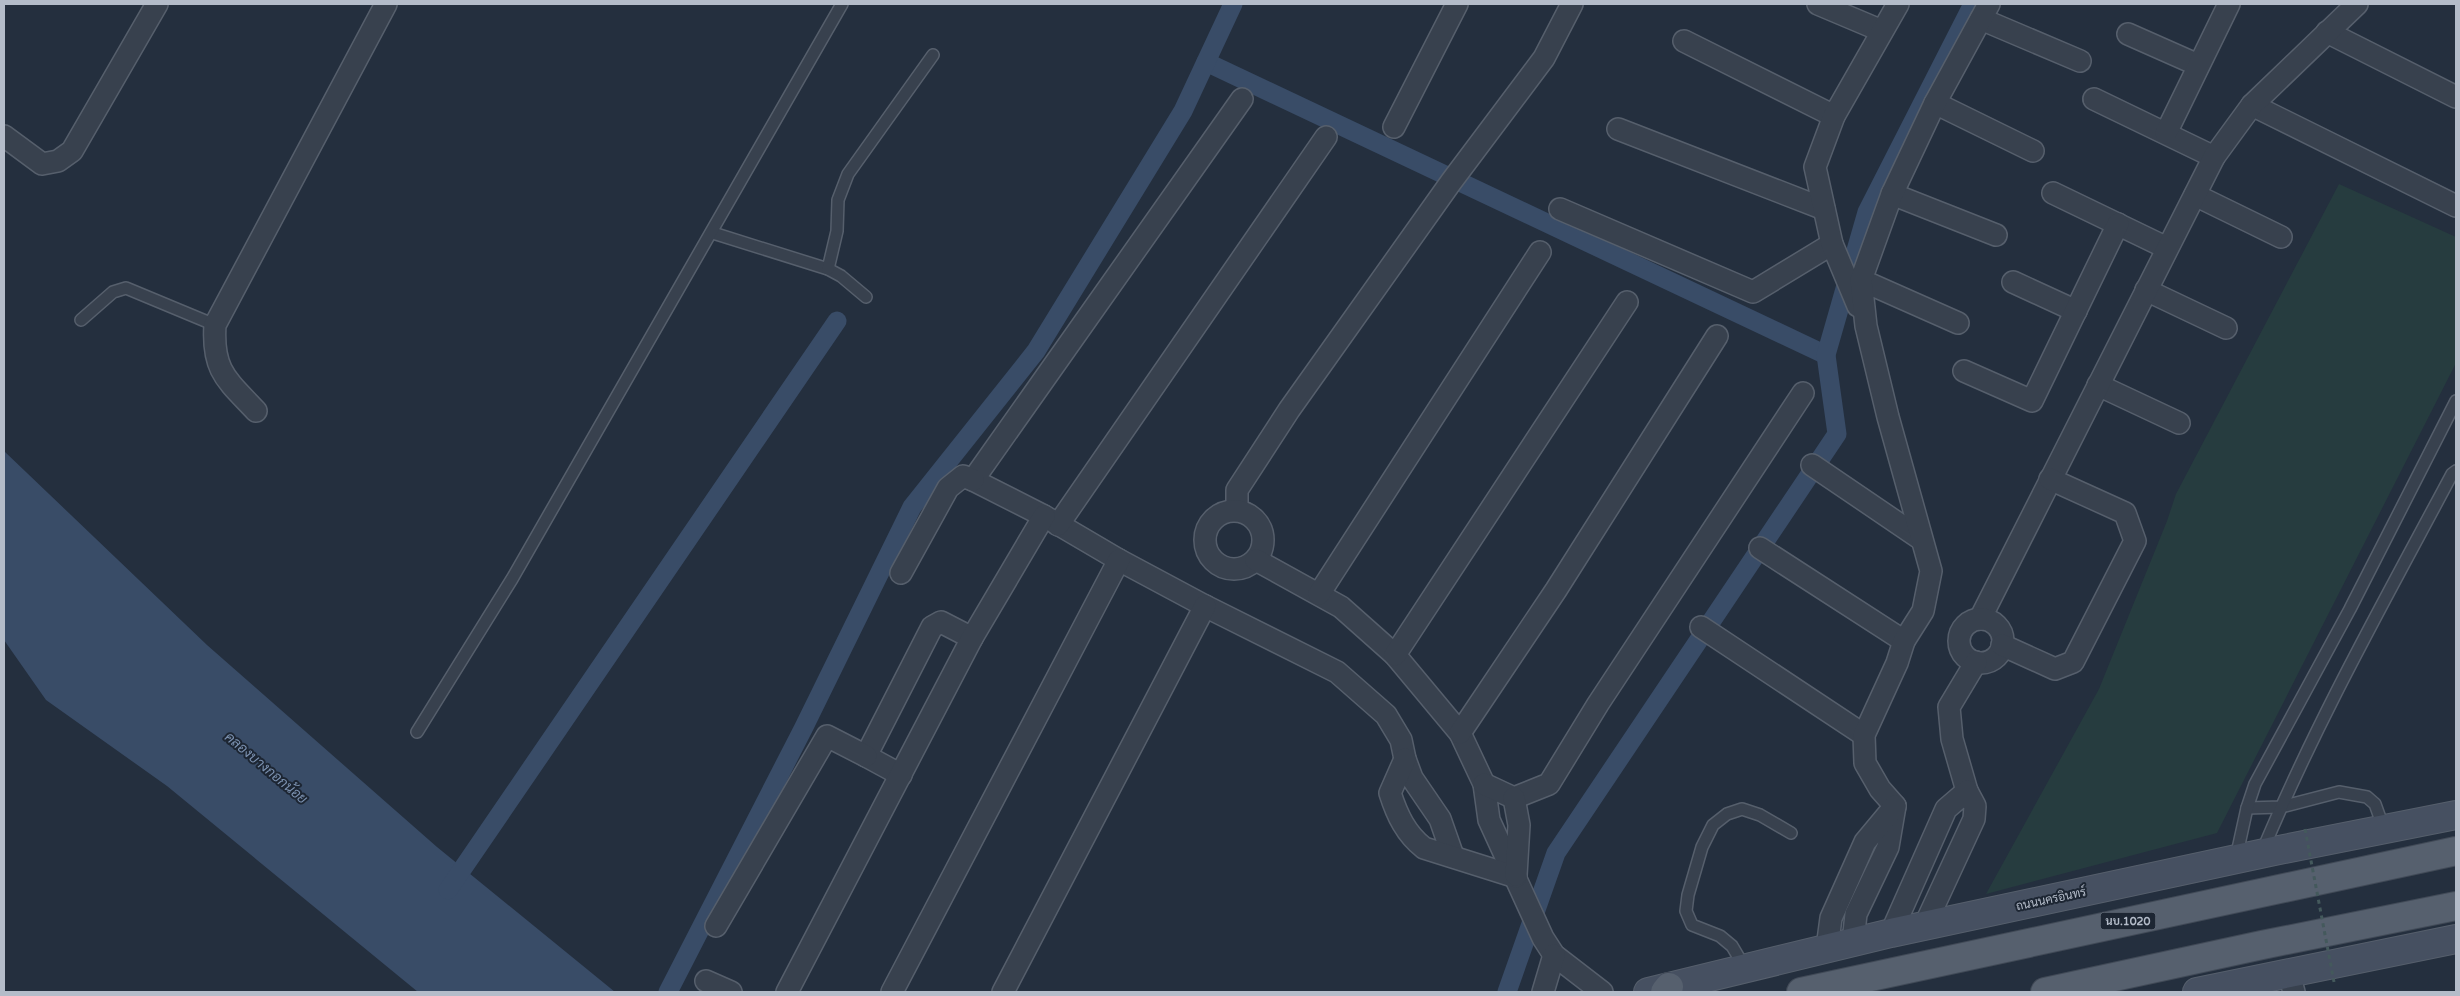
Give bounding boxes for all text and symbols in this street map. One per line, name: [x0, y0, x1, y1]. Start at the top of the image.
water label: คลองบางกอกน้อย: [221, 728, 311, 808]
street label: ถนนนครอินทร์: [2014, 884, 2088, 913]
road number: นบ.1020: [2100, 912, 2156, 929]

